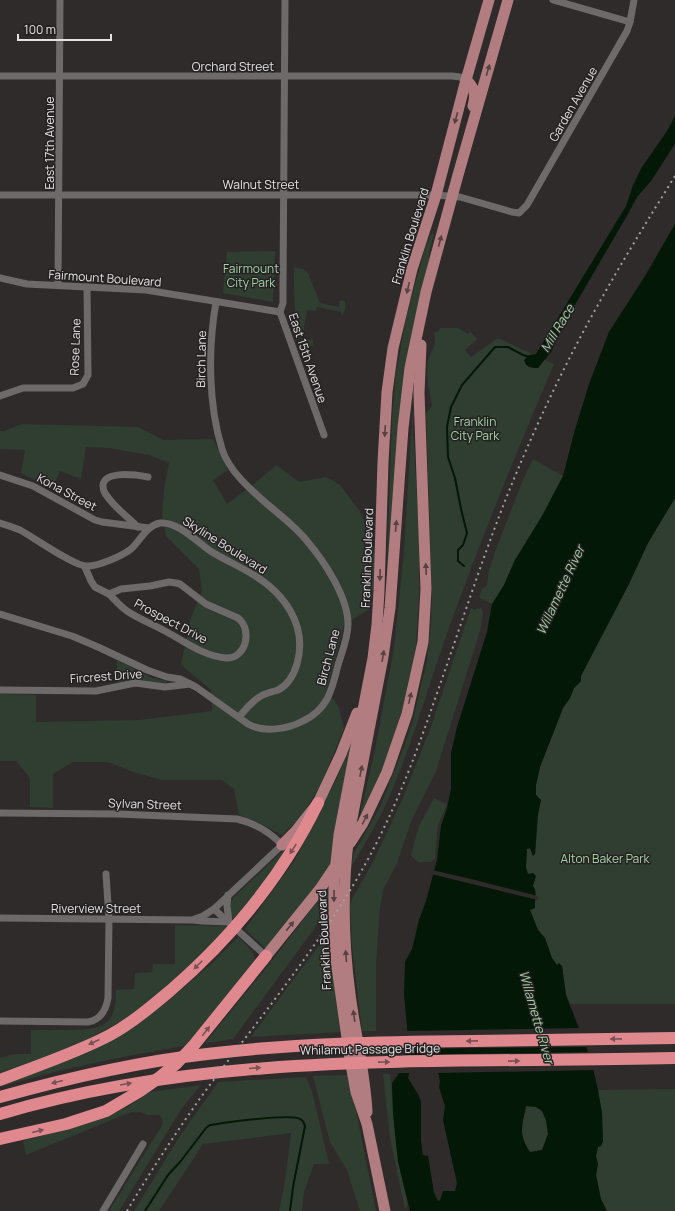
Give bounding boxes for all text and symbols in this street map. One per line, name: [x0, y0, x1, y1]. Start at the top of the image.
scale bar: [18, 16, 111, 42]
text: 100 m: [24, 21, 56, 38]
street label: Orchard Street: [192, 58, 274, 75]
street label: Garden Avenue: [545, 63, 601, 145]
one-way arrow: [485, 64, 491, 76]
street label: East 17th Avenue: [41, 96, 58, 190]
one-way arrow: [453, 112, 459, 124]
street label: Walnut Street: [223, 176, 300, 193]
street label: Franklin Boulevard: [387, 186, 433, 286]
one-way arrow: [437, 235, 443, 247]
park label: Fairmount City Park: [223, 260, 279, 291]
street label: Fairmount Boulevard: [48, 266, 162, 290]
one-way arrow: [404, 281, 410, 294]
water label: Mill Race: [536, 300, 579, 355]
street label: East 15th Avenue: [285, 311, 331, 405]
street label: Rose Lane: [66, 318, 84, 376]
street label: Birch Lane: [192, 330, 210, 388]
park label: Franklin City Park: [451, 413, 500, 444]
one-way arrow: [382, 425, 389, 437]
street label: Kona Street: [34, 469, 100, 515]
street label: Franklin Boulevard: [357, 508, 377, 608]
street label: Skyline Boulevard: [180, 512, 270, 578]
one-way arrow: [393, 520, 400, 532]
water label: Willamette River: [531, 540, 590, 638]
one-way arrow: [422, 563, 429, 575]
one-way arrow: [377, 569, 383, 582]
street label: Prospect Drive: [131, 595, 211, 647]
street label: Birch Lane: [312, 627, 344, 687]
one-way arrow: [380, 649, 386, 662]
street label: Fircrest Drive: [69, 665, 143, 687]
one-way arrow: [408, 692, 414, 704]
one-way arrow: [358, 765, 364, 777]
street label: Sylvan Street: [108, 794, 182, 814]
one-way arrow: [361, 813, 368, 825]
one-way arrow: [289, 844, 297, 854]
park label: Alton Baker Park: [560, 850, 651, 867]
street label: Franklin Boulevard: [313, 890, 335, 990]
one-way arrow: [331, 890, 337, 903]
street label: Riverview Street: [51, 900, 141, 917]
one-way arrow: [286, 920, 295, 931]
one-way arrow: [343, 950, 350, 962]
one-way arrow: [193, 960, 203, 970]
water label: Willamette River: [515, 968, 560, 1068]
one-way arrow: [351, 1010, 357, 1022]
one-way arrow: [201, 1025, 210, 1036]
one-way arrow: [609, 1036, 622, 1042]
one-way arrow: [465, 1038, 478, 1044]
one-way arrow: [88, 1039, 99, 1045]
street label: Whilamut Passage Bridge: [300, 1039, 440, 1059]
one-way arrow: [508, 1058, 521, 1064]
one-way arrow: [378, 1059, 390, 1066]
one-way arrow: [249, 1064, 261, 1071]
one-way arrow: [50, 1079, 62, 1085]
one-way arrow: [120, 1081, 132, 1087]
one-way arrow: [32, 1128, 44, 1134]

